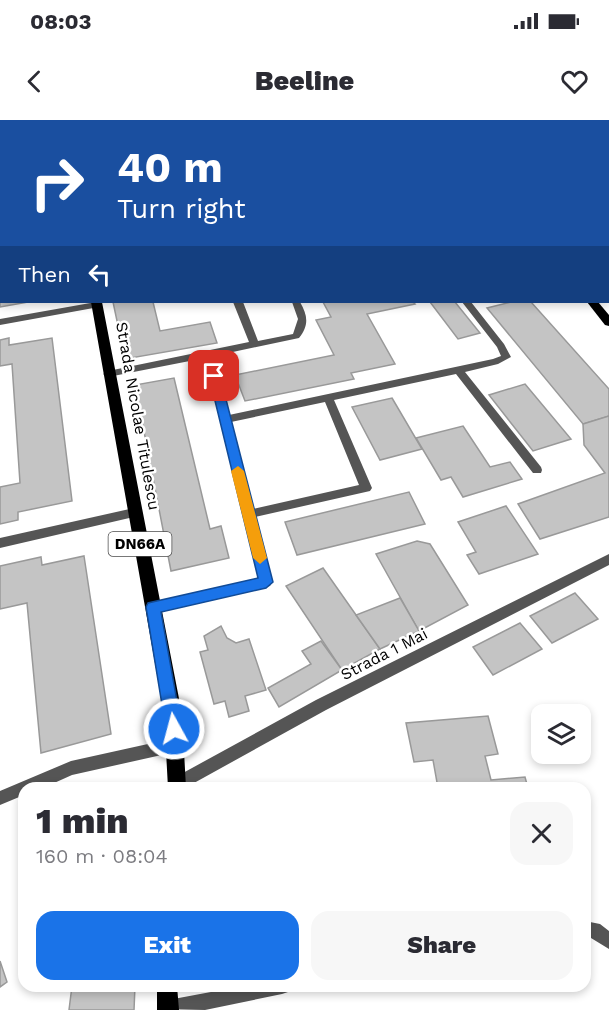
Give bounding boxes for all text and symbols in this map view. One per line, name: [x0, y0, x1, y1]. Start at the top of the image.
text: 08:03: [30, 9, 92, 34]
icon: back: [18, 65, 51, 98]
text: Beeline: [255, 65, 354, 97]
icon: heart: [558, 65, 591, 98]
text: 40 m: [117, 143, 223, 192]
icon: right: [18, 144, 96, 222]
text: Turn right: [117, 193, 246, 225]
icon: left: [83, 258, 116, 291]
text: Then: [18, 262, 71, 287]
street label: Strada Nicolae Titulescu: [112, 320, 164, 512]
pin: [188, 350, 239, 401]
icon: arrive: [197, 359, 230, 392]
road number: DN66A: [108, 532, 172, 556]
street label: Strada 1 Mai: [337, 624, 431, 684]
position arrow: [142, 697, 206, 761]
map controls: [531, 704, 591, 764]
button: layers: [531, 704, 591, 764]
text: 1 min: [36, 800, 129, 842]
button: close: [510, 802, 573, 865]
text: 160 m · 08:04: [36, 844, 168, 868]
button: Exit: [36, 911, 299, 980]
button: Share: [311, 911, 573, 980]

